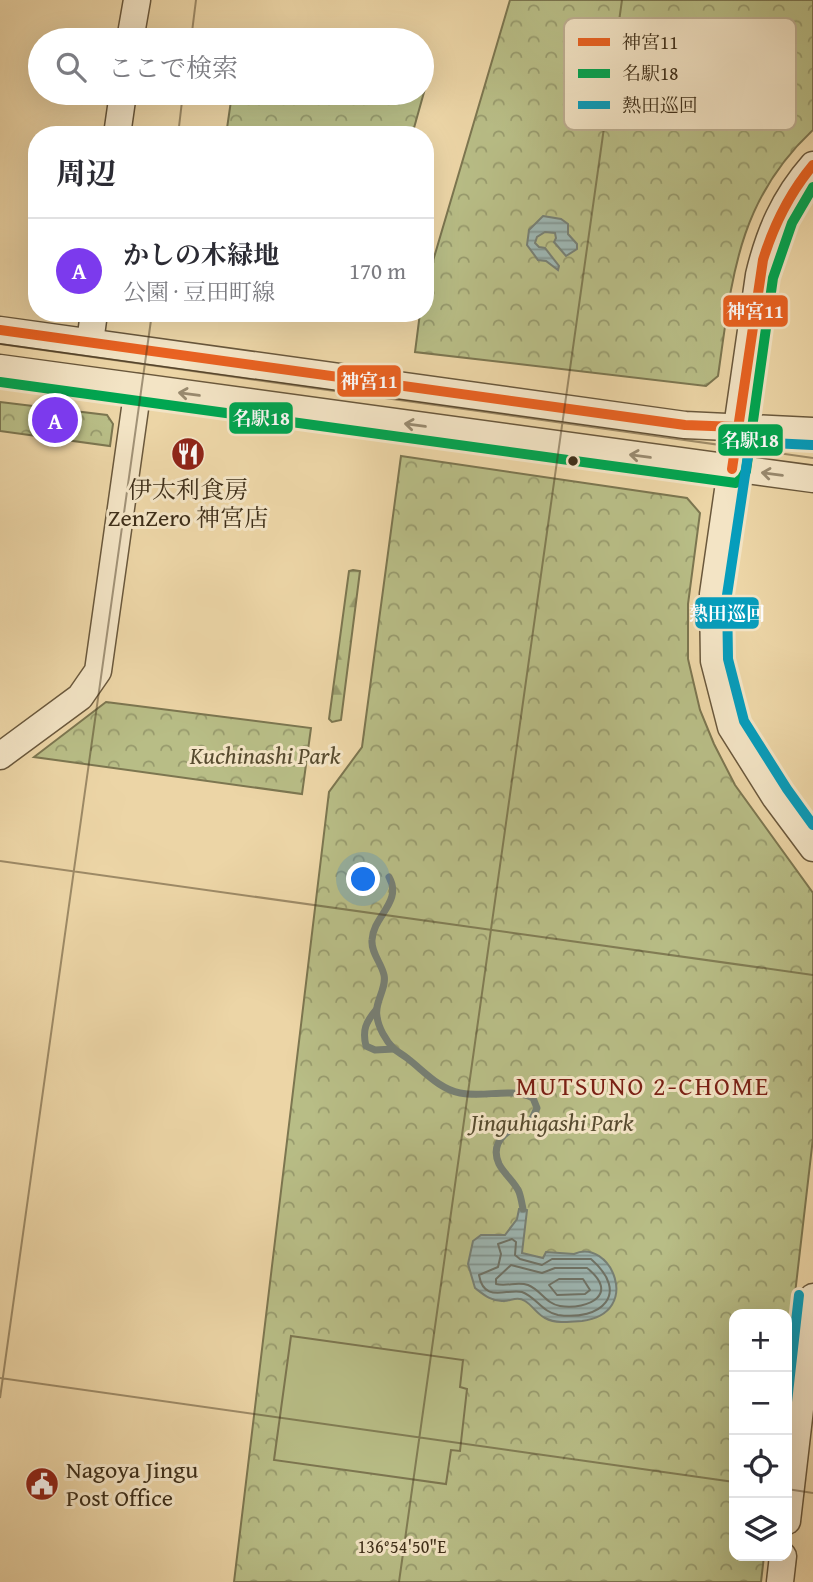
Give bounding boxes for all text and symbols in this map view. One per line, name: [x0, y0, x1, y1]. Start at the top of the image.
legend: [564, 18, 796, 130]
search box: [28, 28, 434, 105]
text: 神宮11: [622, 28, 678, 56]
icon: search: [52, 48, 90, 86]
text: ここで検索: [108, 48, 238, 87]
text: 名駅18: [622, 59, 678, 87]
text: 熱田巡回: [622, 91, 698, 119]
text: 周辺: [56, 151, 116, 195]
text: かしの木緑地: [123, 235, 279, 274]
text: A: [72, 254, 86, 287]
text: 170 m: [349, 254, 406, 287]
text: 公園 · 豆田町線: [123, 275, 275, 308]
line badge: 神宮11: [722, 294, 789, 328]
text: 神宮11: [726, 297, 784, 325]
line badge: 神宮11: [336, 364, 402, 398]
text: 神宮11: [340, 367, 398, 395]
one-way arrow: [178, 387, 201, 400]
pin: A: [32, 394, 78, 446]
line badge: 名駅18: [228, 401, 294, 435]
text: 名駅18: [232, 404, 290, 432]
one-way arrow: [404, 418, 426, 431]
line badge: 名駅18: [717, 423, 784, 457]
text: 名駅18: [721, 426, 779, 454]
restaurant icon: 伊太利食房 ZenZero 神宮店: [169, 435, 207, 473]
one-way arrow: [629, 450, 652, 463]
unlabelled marker: [566, 454, 580, 468]
one-way arrow: [762, 468, 784, 481]
place label: 伊太利食房 ZenZero 神宮店: [108, 472, 268, 535]
line badge: 熱田巡回: [694, 596, 760, 630]
text: 熱田巡回: [689, 599, 765, 627]
park label: Kuchinashi Park: [189, 738, 340, 773]
your location: [346, 862, 380, 896]
district label: MUTSUNO 2-CHOME: [516, 1066, 770, 1105]
park label: Jinguhigashi Park: [467, 1105, 634, 1140]
map controls: [729, 1309, 792, 1561]
button: +: [729, 1309, 792, 1372]
button: −: [729, 1372, 792, 1435]
button: locate: [729, 1435, 792, 1498]
place label: Nagoya Jingu Post Office: [66, 1452, 198, 1515]
public building icon: Nagoya Jingu Post Office: [23, 1465, 61, 1503]
button: layers: [729, 1498, 792, 1561]
text: 136°54'50"E: [358, 1533, 446, 1560]

